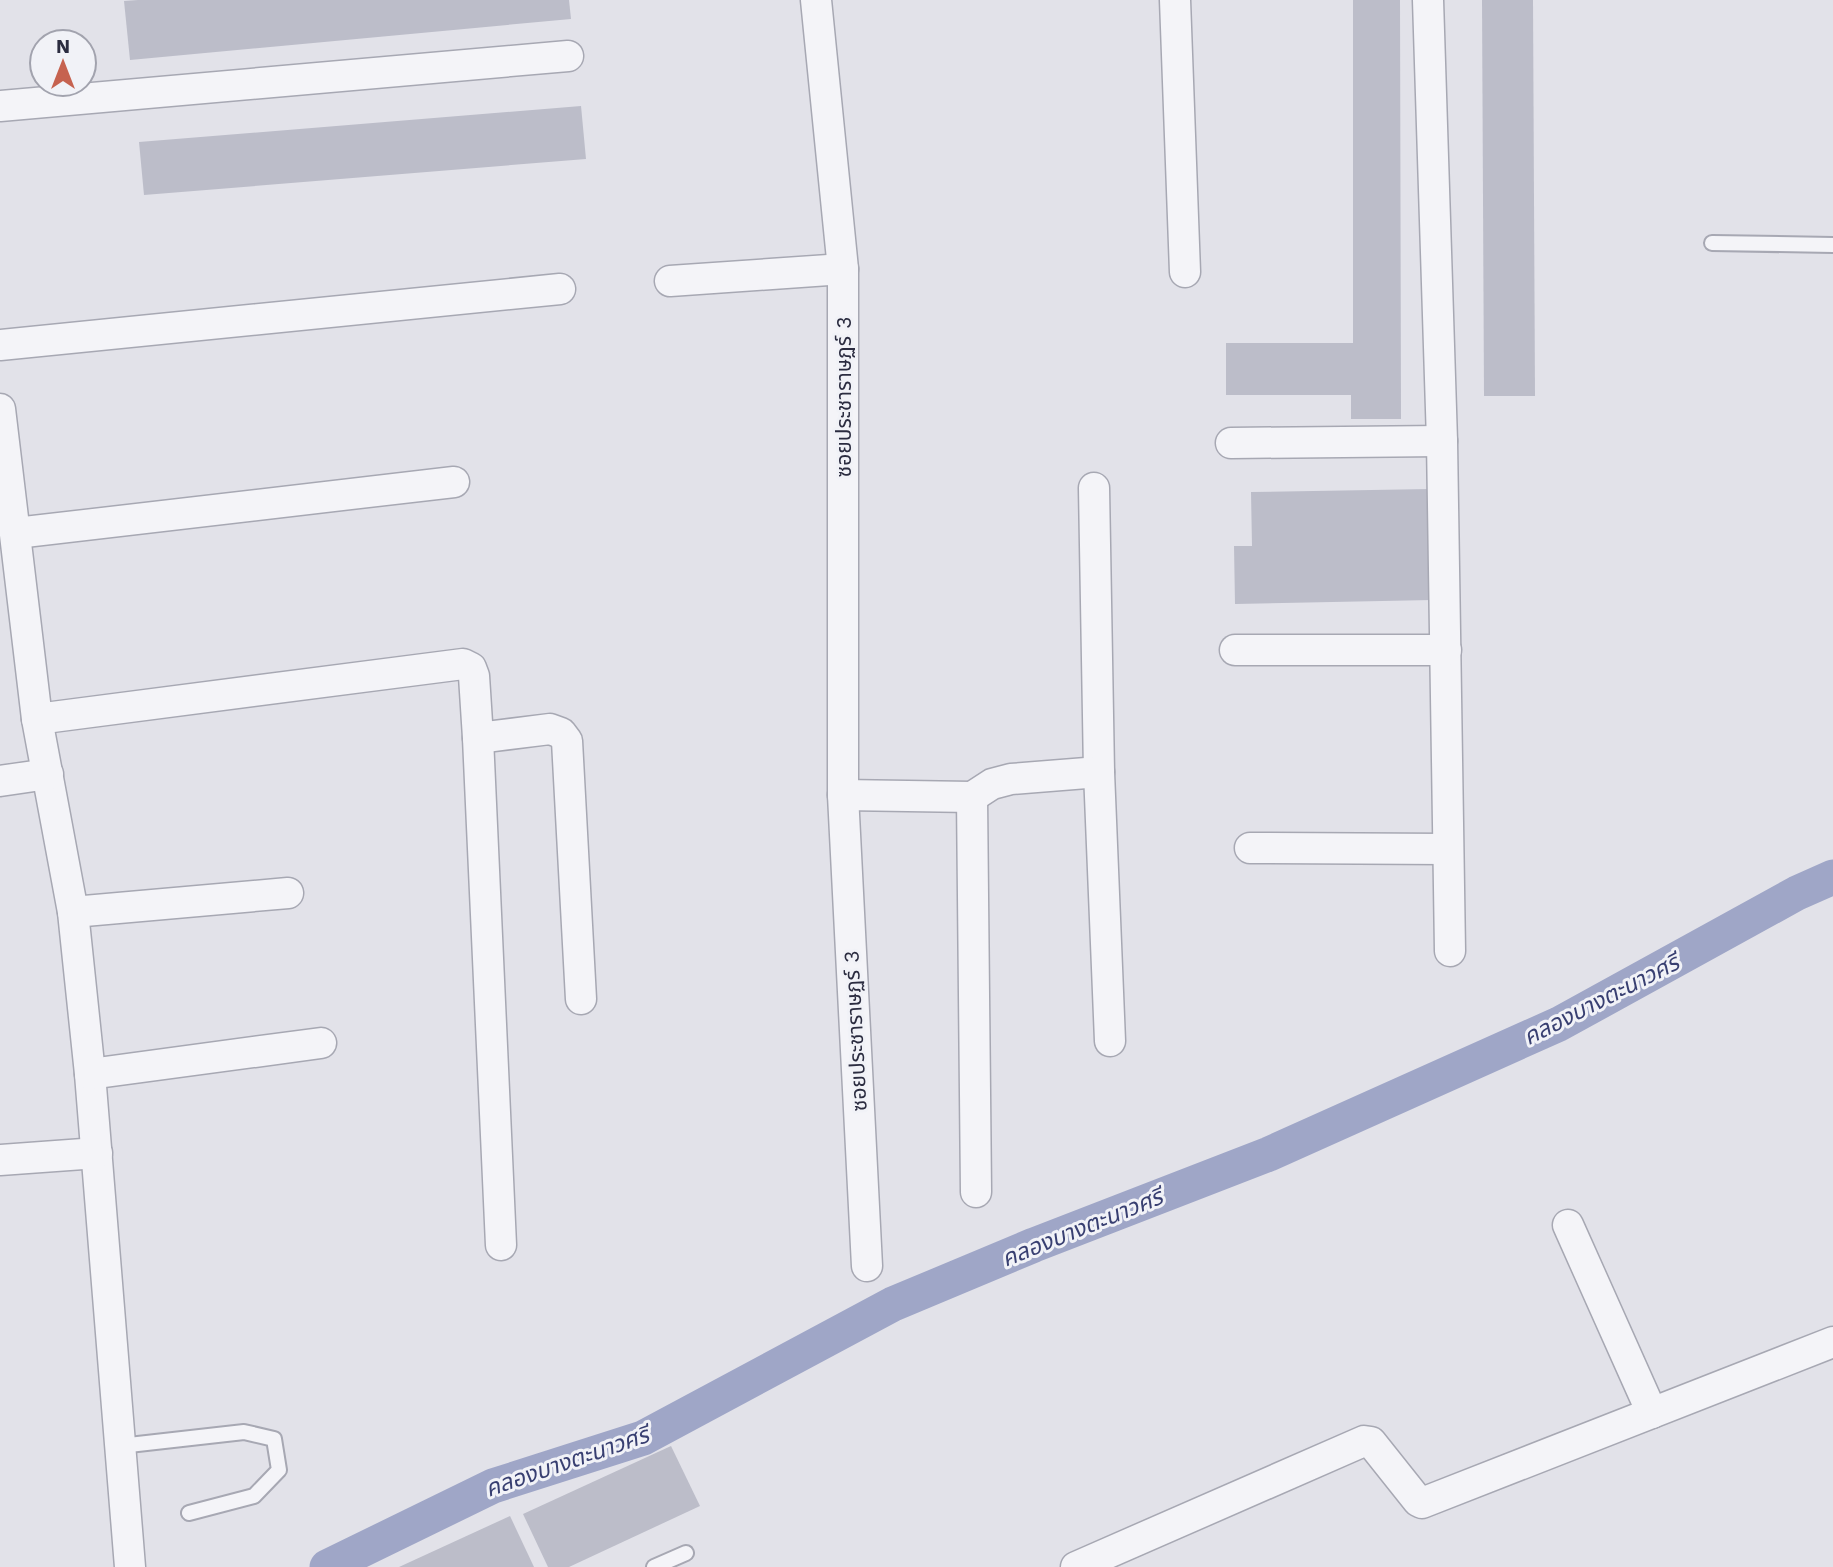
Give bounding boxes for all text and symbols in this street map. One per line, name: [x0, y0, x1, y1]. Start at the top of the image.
north arrow: [28, 28, 98, 98]
text: N: [56, 35, 70, 58]
street label: ซอยประชาราษฏร์ 3: [831, 317, 856, 477]
water label: คลองบางตะนาวศรี: [1519, 947, 1687, 1051]
street label: ซอยประชาราษฏร์ 3: [838, 950, 872, 1112]
water label: คลองบางตะนาวศรี: [998, 1182, 1170, 1273]
water label: คลองบางตะนาวศรี: [482, 1420, 656, 1503]

